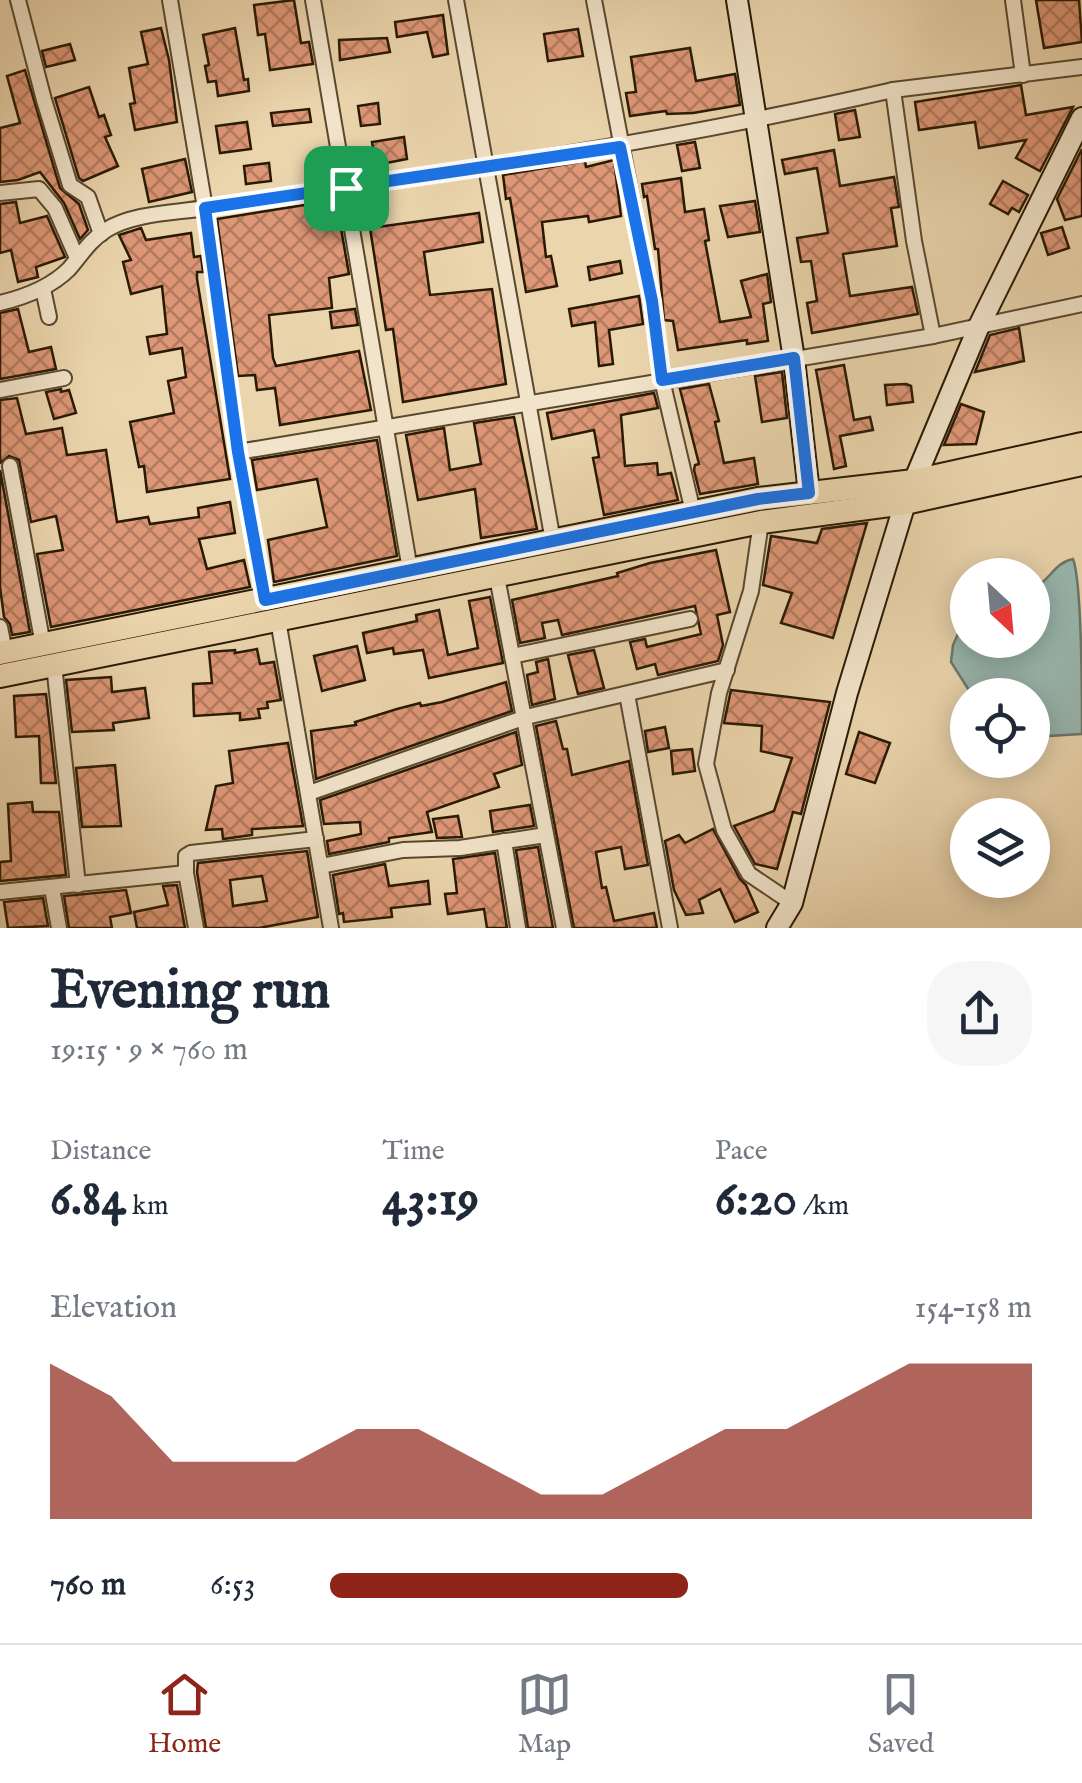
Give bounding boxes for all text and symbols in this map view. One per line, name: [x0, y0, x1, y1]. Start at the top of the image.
pin: [304, 146, 389, 231]
icon: arrive: [319, 161, 374, 216]
north arrow: [950, 558, 1050, 658]
map controls: [950, 558, 1050, 898]
button: locate: [950, 678, 1050, 778]
button: layers: [950, 798, 1050, 898]
text: Evening run: [50, 957, 330, 1027]
button: share: [927, 961, 1032, 1066]
text: 19:15 · 9 × 760 m: [50, 1030, 248, 1071]
text: Distance: [50, 1134, 151, 1169]
text: Time: [382, 1134, 445, 1169]
text: Pace: [715, 1134, 768, 1169]
text: 6.84: [50, 1169, 126, 1232]
text: 43:19: [382, 1169, 479, 1232]
text: 6:20: [715, 1169, 797, 1232]
text: km: [126, 1189, 169, 1224]
text: /km: [797, 1189, 849, 1224]
text: Elevation: [50, 1288, 177, 1329]
text: 154–158 m: [914, 1288, 1032, 1329]
text: 760 m: [50, 1565, 126, 1606]
text: 6:53: [210, 1565, 255, 1606]
tab: Home: [148, 1667, 221, 1762]
tab: Map: [517, 1667, 572, 1762]
tab: Saved: [868, 1667, 934, 1762]

